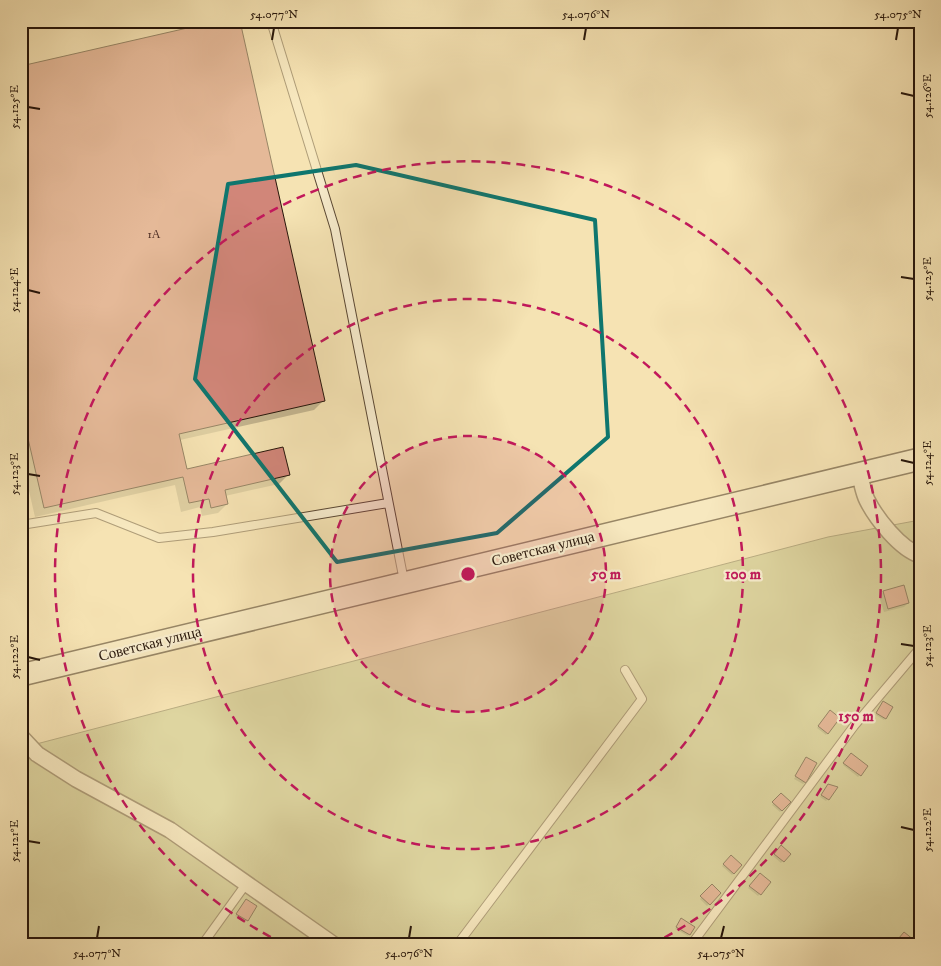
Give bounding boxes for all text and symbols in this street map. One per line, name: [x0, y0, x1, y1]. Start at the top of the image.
text: 54.077°N: [250, 7, 298, 22]
text: 54.076°N: [562, 7, 610, 22]
text: 54.075°N: [874, 7, 922, 22]
text: 54.126°E: [920, 73, 935, 118]
text: 54.125°E: [7, 85, 22, 129]
house number: 1А: [147, 227, 161, 242]
text: 54.125°E: [920, 257, 935, 301]
text: 54.124°E: [7, 267, 22, 312]
text: 54.124°E: [920, 440, 935, 485]
text: 54.123°E: [7, 452, 22, 495]
street label: Советская улица: [490, 527, 597, 571]
centre of rings: [459, 565, 477, 583]
text: 50 m: [590, 565, 622, 584]
text: 100 m: [725, 565, 762, 584]
street label: Советская улица: [97, 622, 204, 666]
text: 54.123°E: [920, 624, 935, 667]
text: 54.122°E: [7, 635, 22, 679]
text: 150 m: [838, 707, 874, 726]
text: 54.122°E: [920, 808, 935, 852]
text: 54.121°E: [7, 819, 22, 862]
text: 54.077°N: [73, 946, 121, 961]
text: 54.076°N: [385, 946, 433, 961]
text: 54.075°N: [697, 946, 745, 961]

